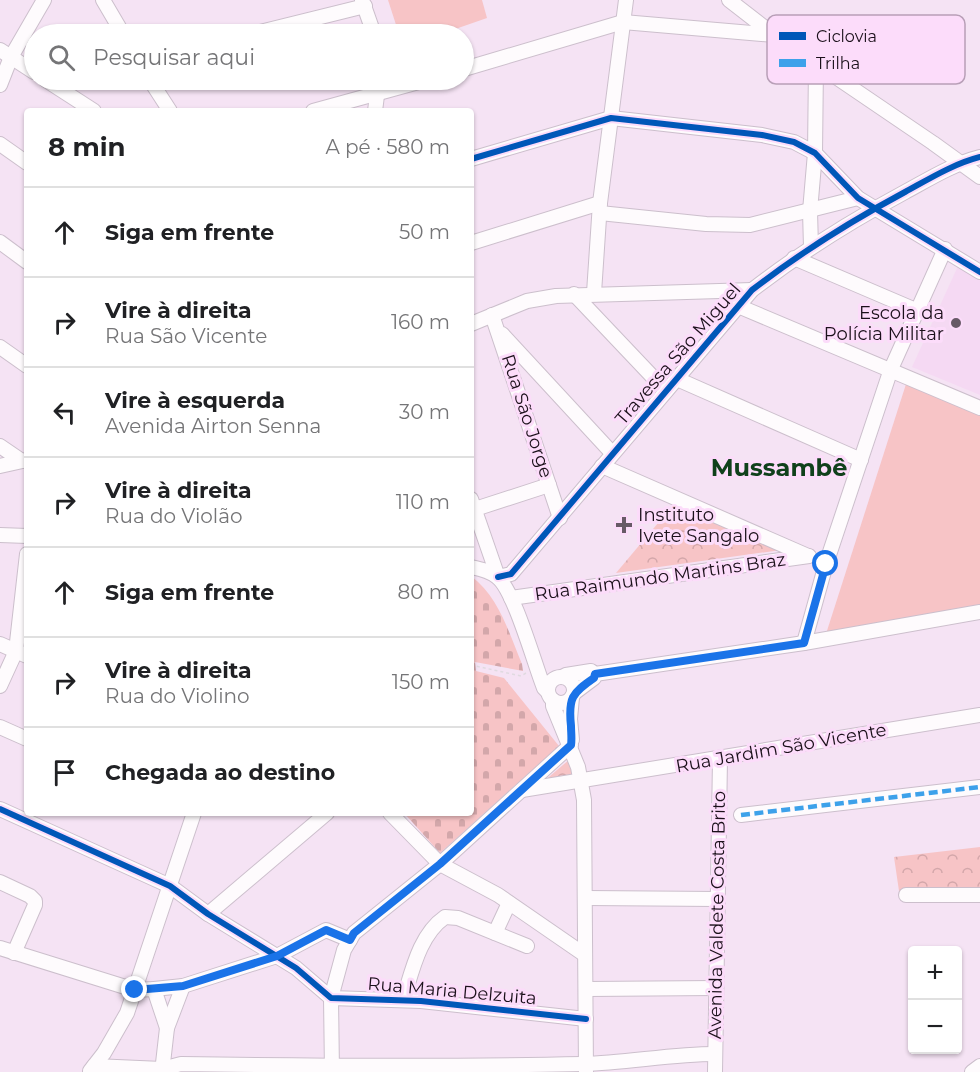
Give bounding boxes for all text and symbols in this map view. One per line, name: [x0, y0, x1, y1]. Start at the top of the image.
legend: [767, 15, 965, 84]
search box: [24, 24, 474, 90]
text: Ciclovia: [816, 27, 877, 46]
icon: search: [45, 41, 78, 74]
text: Pesquisar aqui: [93, 44, 255, 71]
text: Trilha: [816, 54, 860, 73]
text: 8 min: [48, 131, 126, 163]
text: A pé · 580 m: [325, 135, 450, 159]
icon: ahead: [48, 216, 81, 249]
text: Siga em frente: [105, 219, 274, 246]
text: 50 m: [399, 220, 450, 244]
street label: Travessa São Miguel: [611, 279, 745, 429]
text: Vire à direita: [105, 297, 252, 324]
place label: Escola da Polícia Militar: [824, 302, 944, 345]
icon: right: [48, 306, 81, 339]
text: 160 m: [391, 310, 450, 334]
marker: Escola da Polícia Militar: [949, 316, 963, 330]
text: Rua São Vicente: [105, 324, 267, 348]
street label: Rua São Jorge: [497, 351, 557, 481]
text: Vire à esquerda: [105, 387, 285, 414]
icon: left: [48, 396, 81, 429]
text: 30 m: [399, 400, 450, 424]
text: Avenida Airton Senna: [105, 414, 321, 438]
district label: Mussambê: [711, 453, 847, 482]
text: Vire à direita: [105, 477, 252, 504]
icon: right: [48, 486, 81, 519]
text: 110 m: [396, 490, 450, 514]
text: Rua do Violão: [105, 504, 243, 528]
place label: Instituto Ivete Sangalo: [638, 504, 759, 547]
marker: Instituto Ivete Sangalo: [615, 516, 633, 534]
street label: Rua Raimundo Martins Braz: [533, 548, 787, 606]
route start: [812, 550, 838, 576]
icon: ahead: [48, 576, 81, 609]
text: Siga em frente: [105, 579, 274, 606]
text: 80 m: [398, 580, 450, 604]
text: Vire à direita: [105, 657, 252, 684]
icon: right: [48, 666, 81, 699]
text: 150 m: [392, 670, 450, 694]
text: Rua do Violino: [105, 684, 250, 708]
street label: Rua Jardim São Vicente: [674, 719, 888, 777]
icon: arrive: [48, 756, 81, 789]
text: Chegada ao destino: [105, 759, 335, 786]
street label: Avenida Valdete Costa Brito: [704, 791, 730, 1039]
map controls: [908, 946, 962, 1054]
button: +: [908, 946, 962, 1000]
street label: Rua Maria Delzuita: [367, 973, 537, 1009]
route end: [121, 976, 147, 1002]
button: −: [908, 1000, 962, 1054]

